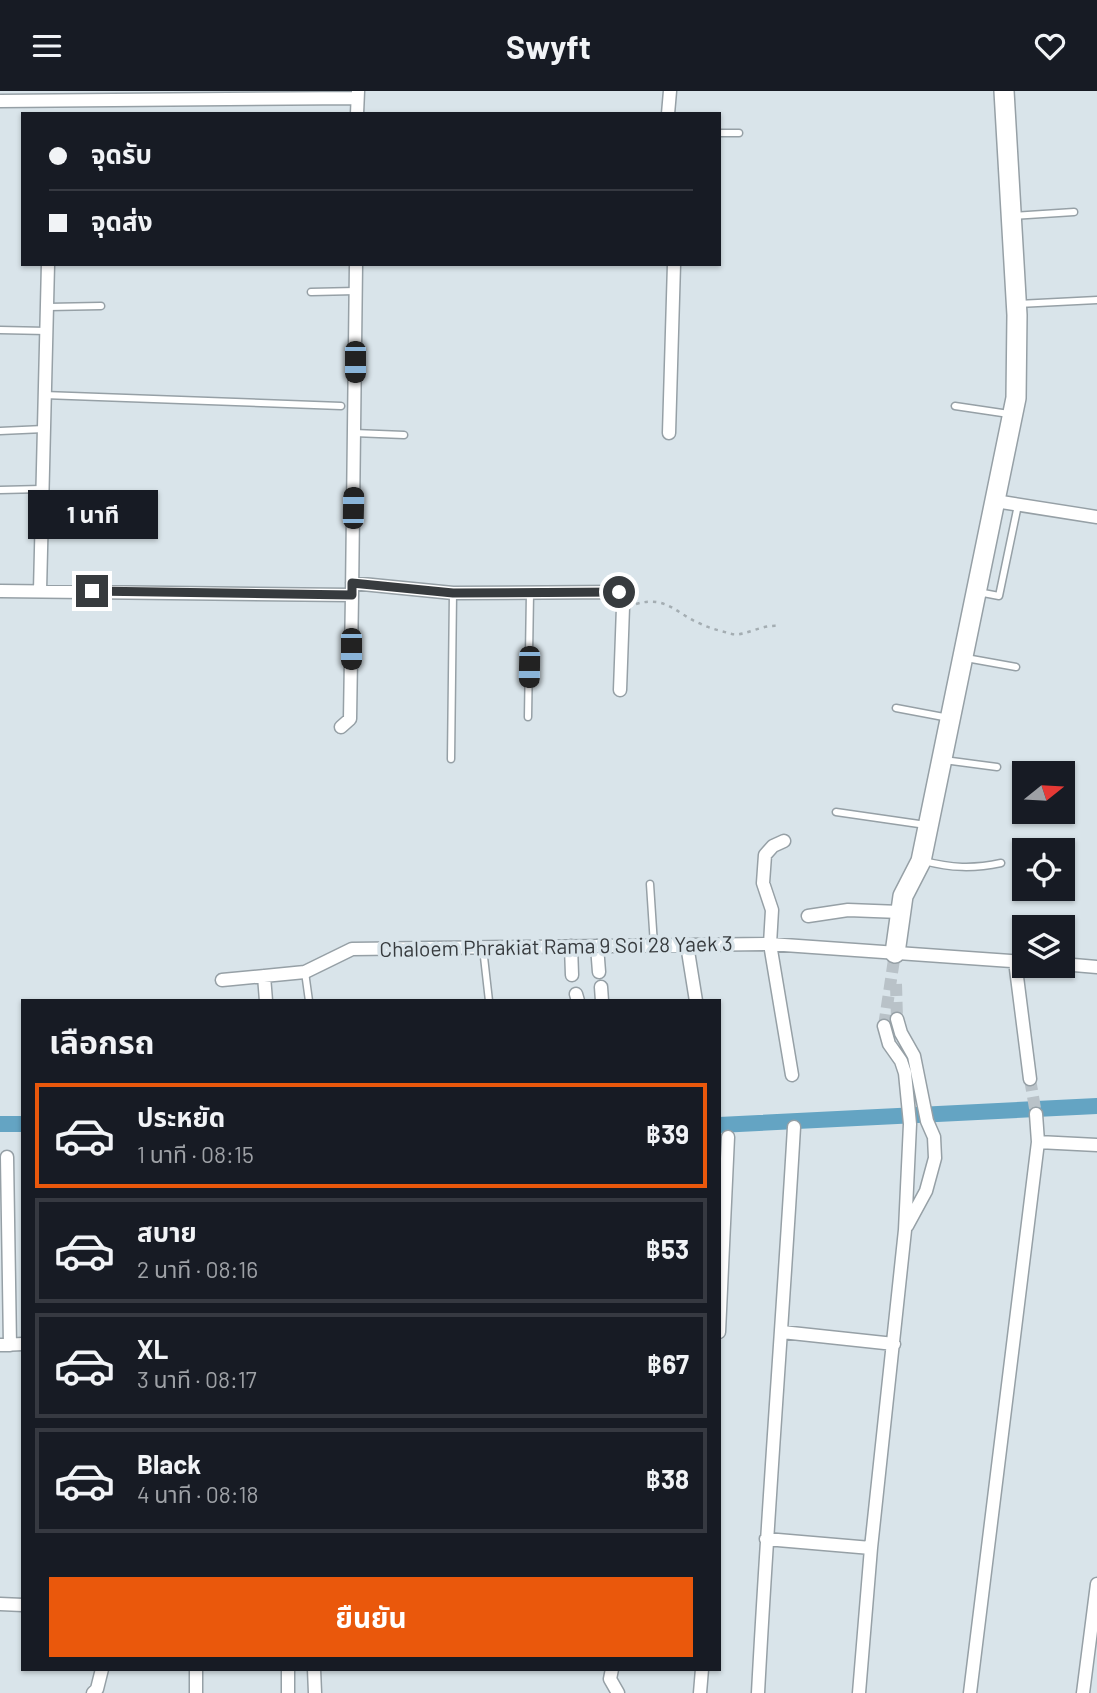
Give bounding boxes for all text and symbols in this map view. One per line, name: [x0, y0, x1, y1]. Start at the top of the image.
icon: menu: [28, 27, 66, 65]
text: Swyft: [506, 27, 591, 65]
icon: heart: [1031, 27, 1069, 65]
text: จุดรับ: [91, 138, 152, 169]
text: จุดส่ง: [91, 205, 153, 236]
car: [345, 341, 366, 383]
car: [343, 487, 364, 529]
callout: 1 นาที: [27, 489, 157, 539]
text: 1 นาที: [67, 500, 119, 528]
route end: [76, 575, 108, 607]
route start: [603, 576, 635, 608]
car: [341, 628, 362, 670]
car: [519, 646, 540, 688]
north arrow: [1012, 761, 1074, 824]
map controls: [1012, 761, 1075, 978]
button: locate: [1012, 838, 1075, 901]
button: layers: [1012, 915, 1075, 978]
street label: Chaloem Phrakiat Rama 9 Soi 28 Yaek 3: [379, 930, 733, 961]
text: เลือกรถ: [49, 1022, 154, 1060]
text: ประหยัด: [137, 1101, 225, 1132]
icon: car: [53, 1104, 116, 1167]
text: ฿39: [646, 1118, 689, 1149]
text: 1 นาที · 08:15: [137, 1140, 254, 1168]
text: สบาย: [137, 1216, 197, 1247]
icon: car: [53, 1219, 116, 1282]
text: ฿53: [646, 1233, 689, 1264]
text: 2 นาที · 08:16: [137, 1255, 258, 1283]
text: XL: [137, 1333, 168, 1364]
icon: car: [53, 1334, 116, 1397]
text: ฿67: [647, 1348, 689, 1379]
text: 3 นาที · 08:17: [137, 1365, 257, 1393]
text: Black: [137, 1448, 201, 1479]
icon: car: [53, 1449, 116, 1512]
text: ฿38: [646, 1463, 689, 1494]
text: 4 นาที · 08:18: [137, 1480, 259, 1508]
button: ยืนยัน: [49, 1577, 693, 1657]

